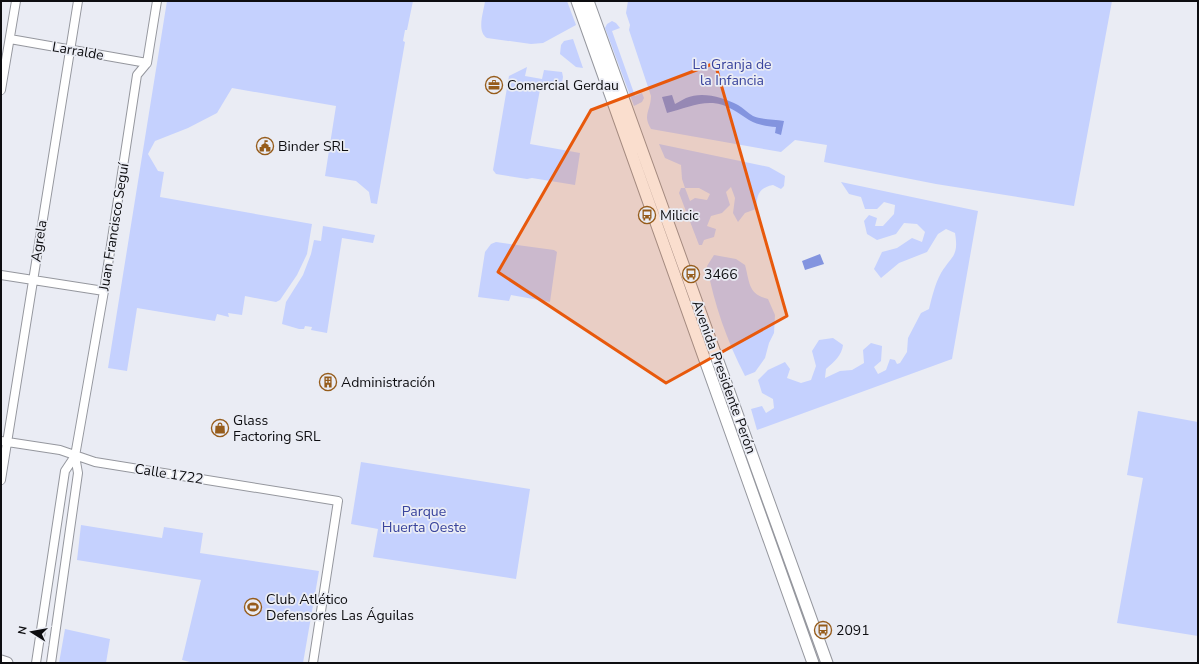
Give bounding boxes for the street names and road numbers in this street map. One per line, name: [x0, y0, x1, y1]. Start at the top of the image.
street label: Larralde: [51, 37, 105, 65]
street label: Juan Francisco Seguí: [94, 161, 134, 293]
street label: Agrela: [26, 219, 52, 263]
street label: Avenida Presidente Perón: [687, 298, 761, 456]
street label: Calle 1722: [133, 459, 205, 489]

